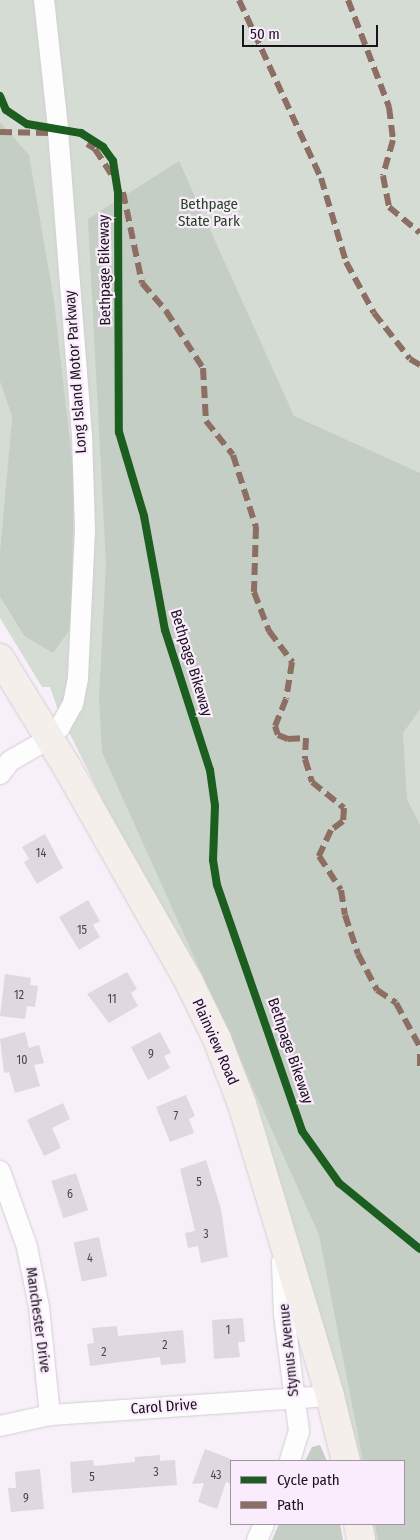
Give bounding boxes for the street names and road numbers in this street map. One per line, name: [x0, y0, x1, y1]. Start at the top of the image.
street label: Bethpage Bikeway: [95, 214, 115, 326]
street label: Long Island Motor Parkway: [61, 290, 91, 454]
street label: Bethpage Bikeway: [166, 607, 216, 719]
street label: Plainview Road: [188, 996, 242, 1088]
street label: Bethpage Bikeway: [263, 996, 317, 1106]
street label: Manchester Drive: [22, 1266, 54, 1374]
street label: Stymus Avenue: [275, 1303, 303, 1397]
street label: Carol Drive: [130, 1396, 198, 1418]

